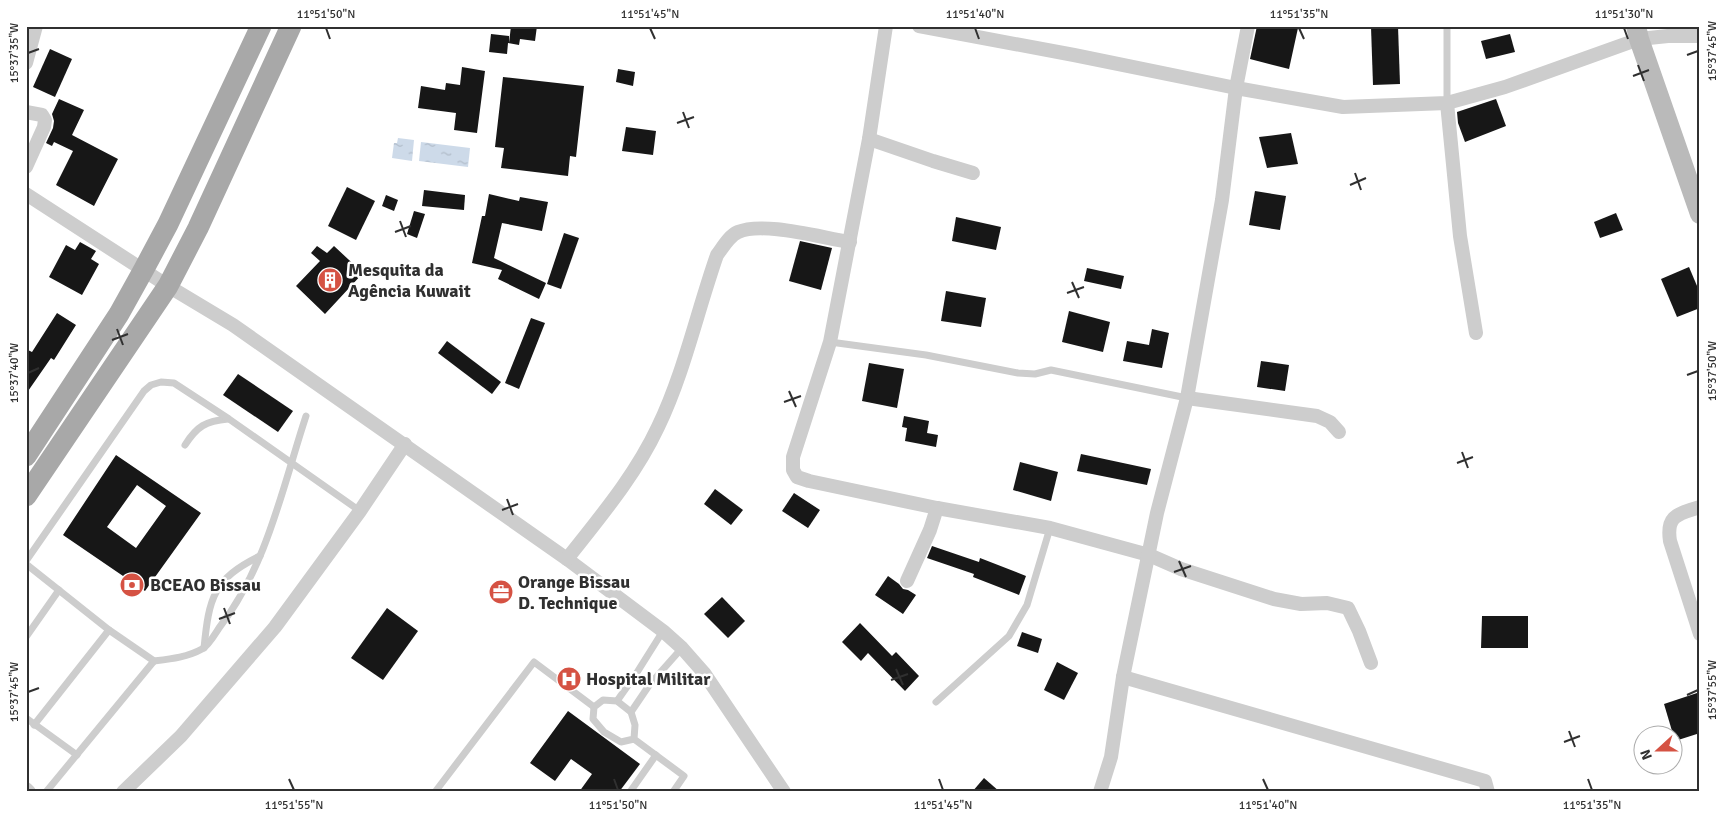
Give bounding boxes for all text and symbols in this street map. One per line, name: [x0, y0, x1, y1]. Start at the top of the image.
text: 11°51'50"N: [297, 7, 355, 22]
text: 11°51'45"N: [621, 7, 679, 22]
text: 11°51'40"N: [946, 7, 1004, 22]
text: 11°51'35"N: [1270, 7, 1328, 22]
text: 11°51'30"N: [1595, 7, 1653, 22]
text: 15°37'45"W: [1705, 21, 1720, 81]
text: 15°37'35"W: [7, 23, 22, 83]
place label: Mesquita da Agência Kuwait: [348, 259, 471, 302]
building icon: Mesquita da Agência Kuwait: [317, 267, 343, 293]
text: 15°37'50"W: [1705, 341, 1720, 401]
text: 15°37'40"W: [7, 343, 22, 403]
place label: Orange Bissau D. Technique: [518, 571, 630, 614]
bank icon: BCEAO Bissau: [119, 572, 145, 598]
place label: BCEAO Bissau: [150, 574, 261, 596]
office icon: Orange Bissau D. Technique: [488, 579, 514, 605]
text: 15°37'55"W: [1705, 660, 1720, 720]
text: 15°37'45"W: [7, 662, 22, 722]
hospital icon: Hospital Militar: [556, 666, 582, 692]
place label: Hospital Militar: [586, 668, 711, 690]
north arrow: [1634, 726, 1684, 776]
text: N: [1637, 747, 1656, 762]
text: 11°51'55"N: [265, 798, 323, 813]
text: 11°51'50"N: [589, 798, 647, 813]
text: 11°51'45"N: [914, 798, 972, 813]
text: 11°51'40"N: [1239, 798, 1297, 813]
text: 11°51'35"N: [1563, 798, 1621, 813]

